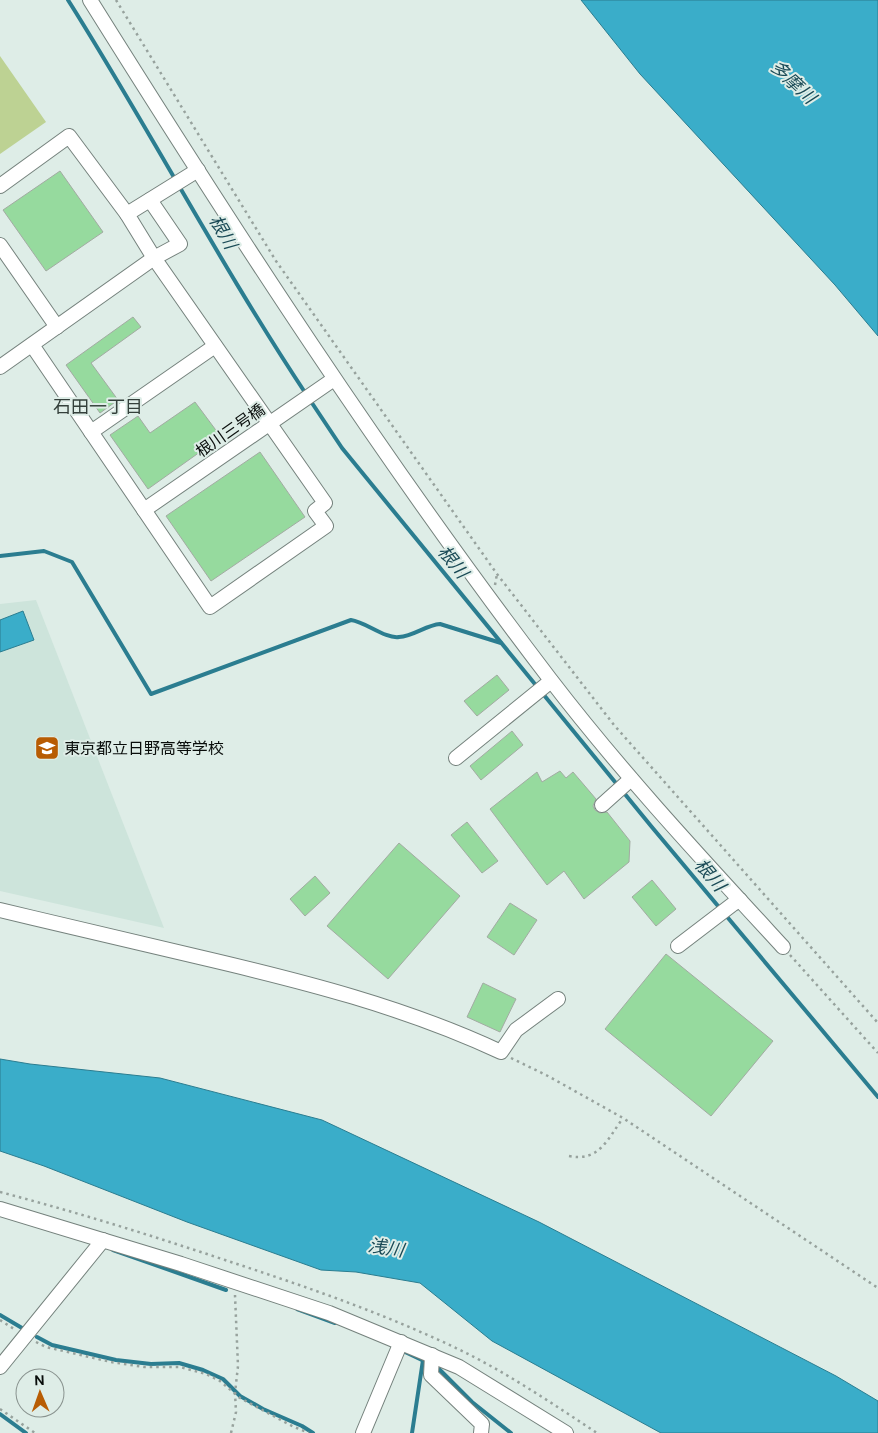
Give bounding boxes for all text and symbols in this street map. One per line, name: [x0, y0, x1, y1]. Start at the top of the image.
water label: 多摩川: [765, 55, 822, 111]
water label: 根川: [204, 210, 243, 255]
district label: 石田一丁目: [53, 395, 143, 419]
street label: 根川三号橋: [191, 399, 269, 462]
water label: 根川: [432, 540, 475, 585]
school or university icon: 東京都立日野高等学校: [34, 735, 60, 761]
place label: 東京都立日野高等学校: [64, 738, 224, 759]
water label: 根川: [689, 853, 732, 898]
water label: 浅川: [366, 1233, 408, 1263]
north arrow: [15, 1368, 65, 1418]
text: N: [34, 1371, 45, 1389]

